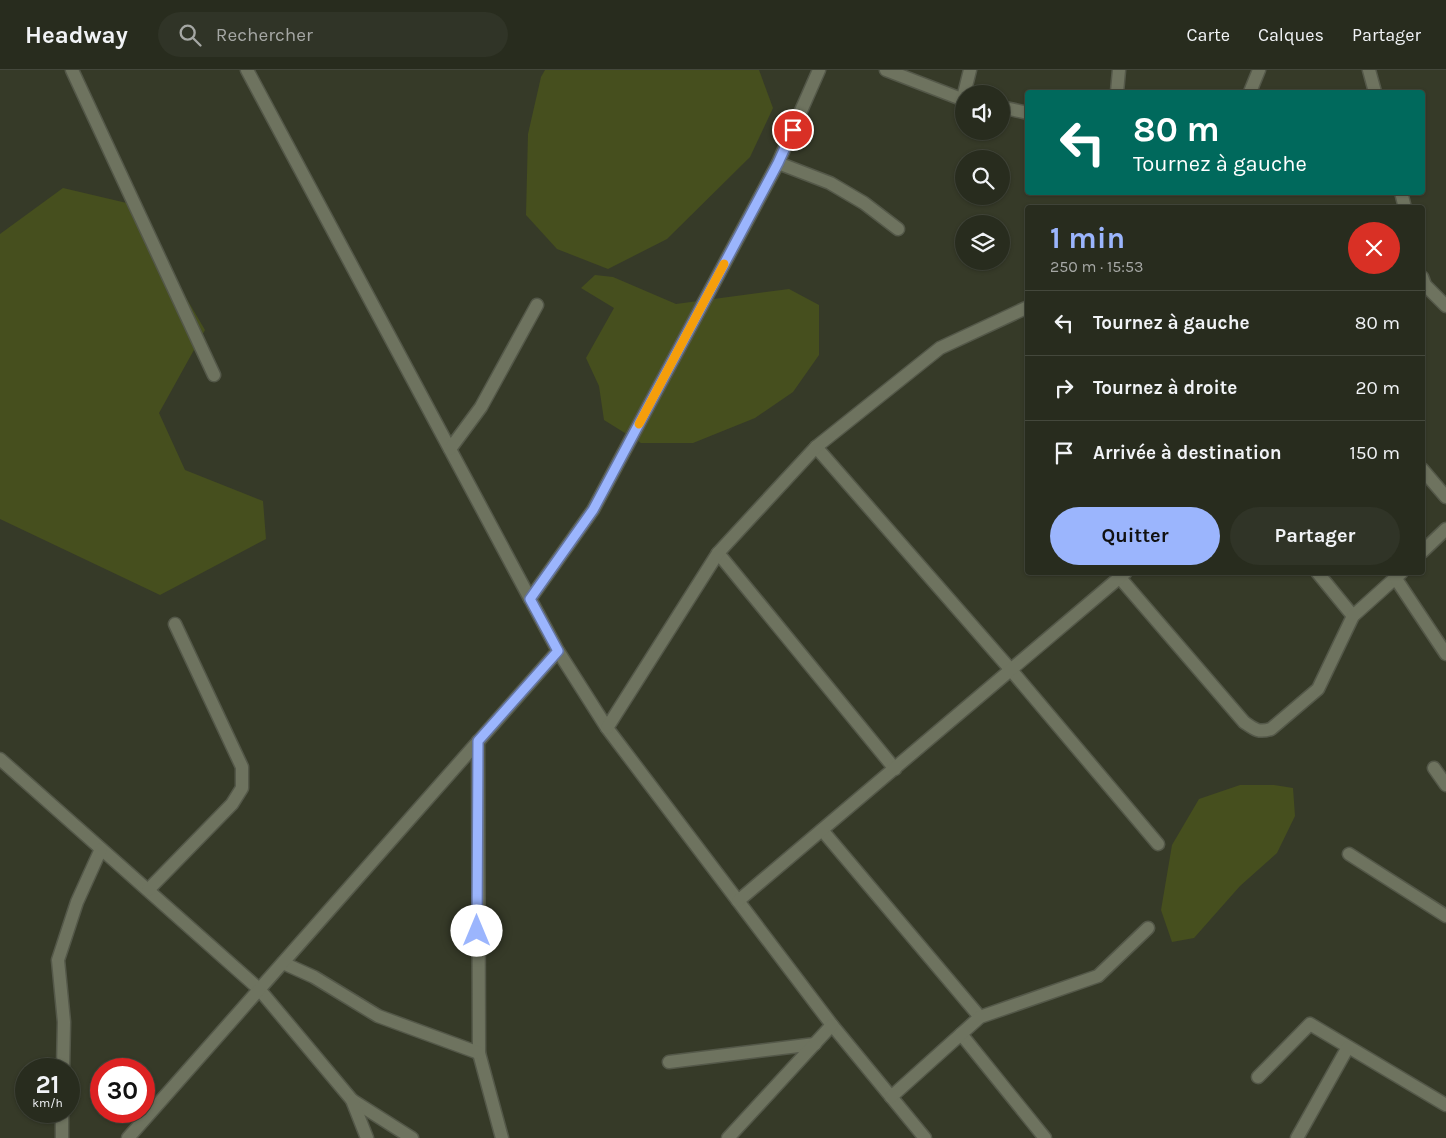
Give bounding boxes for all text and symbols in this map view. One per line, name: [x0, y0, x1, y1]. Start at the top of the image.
search box: [158, 12, 508, 57]
text: Headway: [25, 21, 128, 49]
icon: search: [176, 21, 204, 49]
text: Rechercher: [216, 24, 313, 46]
text: Carte: [1186, 24, 1230, 46]
text: Calques: [1258, 24, 1324, 46]
text: Partager: [1352, 24, 1421, 46]
map controls: [955, 85, 1010, 270]
button: sound: [955, 85, 1010, 140]
pin: [772, 109, 814, 151]
text: 80 m: [1133, 109, 1220, 150]
icon: left: [1050, 110, 1115, 175]
icon: arrive: [779, 116, 807, 144]
button: search: [955, 150, 1010, 205]
text: Tournez à gauche: [1133, 151, 1307, 177]
button: layers: [955, 215, 1010, 270]
text: 1 min: [1050, 220, 1125, 256]
button: close: [1348, 222, 1400, 274]
text: 250 m · 15:53: [1050, 257, 1144, 276]
icon: left: [1050, 309, 1078, 337]
text: Tournez à gauche: [1093, 312, 1250, 334]
text: 80 m: [1355, 312, 1400, 334]
icon: right: [1050, 374, 1078, 402]
text: Tournez à droite: [1093, 377, 1237, 399]
text: 20 m: [1355, 377, 1400, 399]
icon: arrive: [1050, 439, 1078, 467]
text: Arrivée à destination: [1093, 442, 1282, 464]
text: 150 m: [1349, 442, 1400, 464]
button: Quitter: [1050, 507, 1220, 565]
button: Partager: [1230, 507, 1400, 565]
position arrow: [450, 904, 502, 956]
speed limit sign: 30: [90, 1058, 155, 1123]
text: 21: [35, 1070, 60, 1099]
text: km/h: [32, 1096, 63, 1110]

